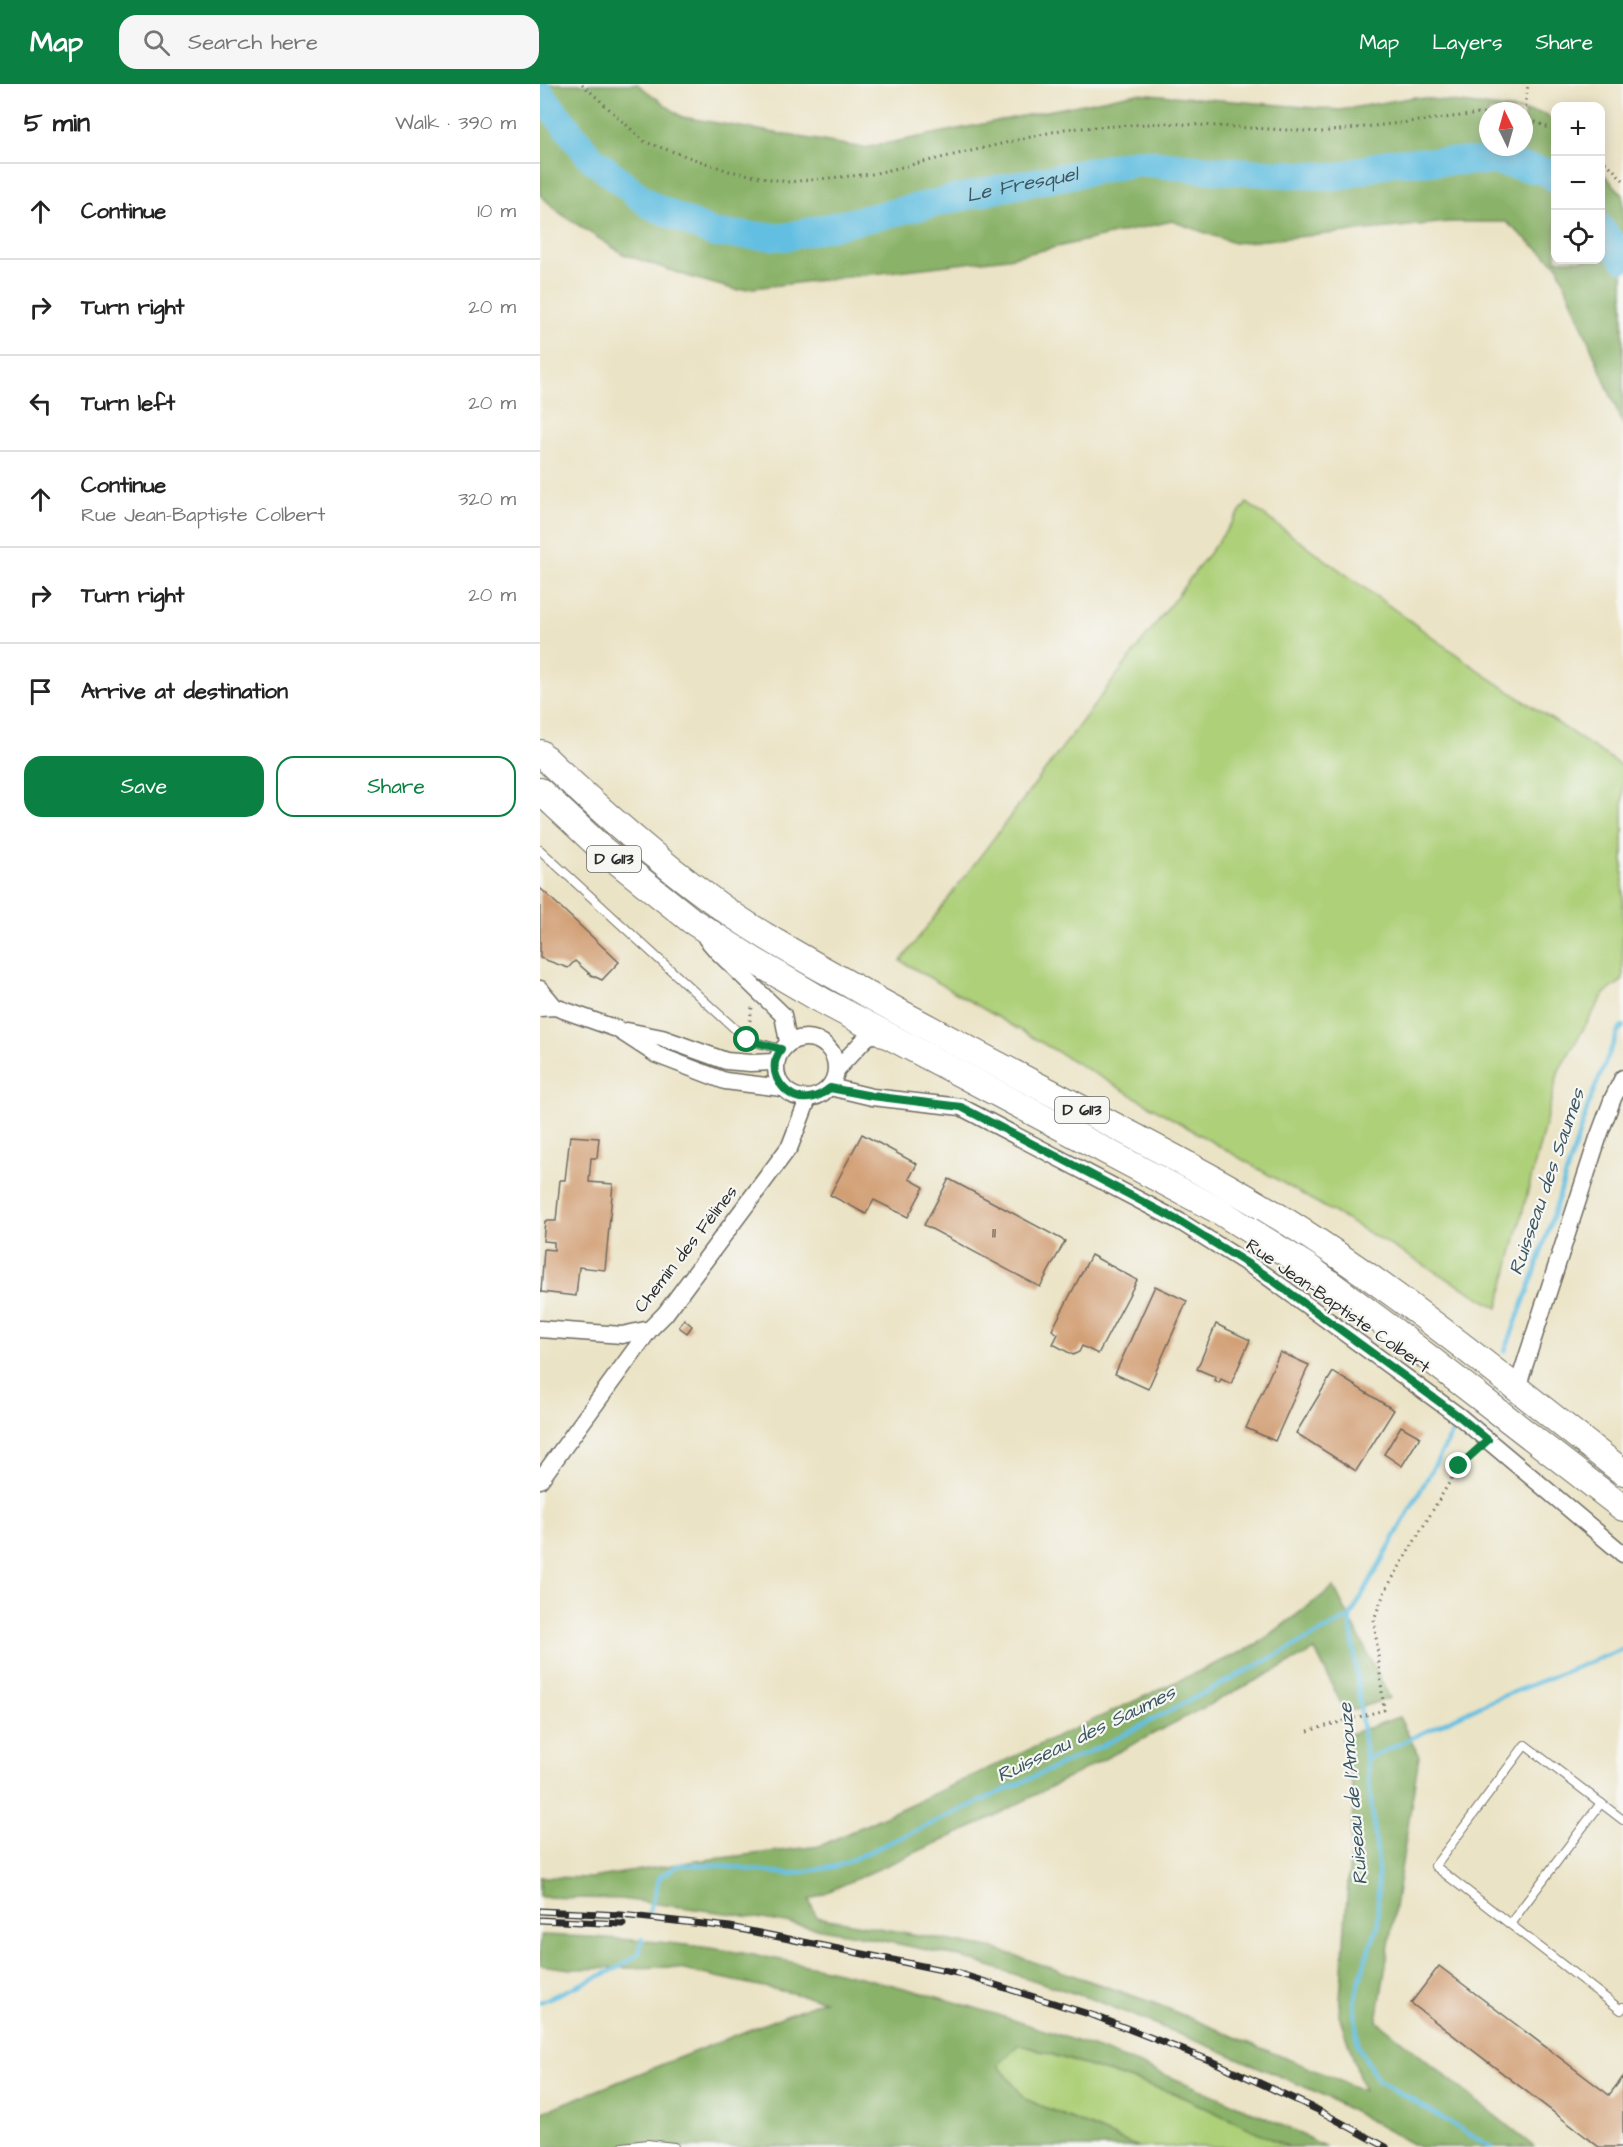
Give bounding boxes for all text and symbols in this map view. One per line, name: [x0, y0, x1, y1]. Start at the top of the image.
search box: [119, 15, 539, 69]
text: Map: [30, 23, 83, 62]
icon: search: [140, 26, 173, 59]
text: Search here: [188, 27, 318, 58]
text: Map: [1359, 28, 1399, 57]
text: Layers: [1432, 28, 1502, 57]
text: Share: [1535, 28, 1593, 57]
north arrow: [1479, 102, 1533, 156]
map controls: [1551, 102, 1605, 264]
button: +: [1551, 102, 1605, 156]
text: 5 min: [24, 105, 90, 141]
text: Walk · 390 m: [395, 109, 516, 137]
button: −: [1551, 156, 1605, 210]
water label: Le Fresquel: [964, 159, 1083, 210]
icon: ahead: [24, 195, 57, 228]
text: Continue: [81, 196, 166, 227]
text: 10 m: [477, 197, 516, 225]
button: locate: [1551, 210, 1605, 264]
icon: right: [24, 291, 57, 324]
text: Turn right: [81, 292, 184, 323]
text: 20 m: [468, 293, 516, 321]
icon: left: [24, 387, 57, 420]
text: Turn left: [81, 388, 175, 419]
text: 20 m: [468, 389, 516, 417]
text: Continue: [81, 470, 166, 501]
icon: ahead: [24, 483, 57, 516]
text: 320 m: [458, 485, 516, 513]
text: Rue Jean-Baptiste Colbert: [81, 501, 325, 529]
icon: right: [24, 579, 57, 612]
text: Turn right: [81, 580, 184, 611]
text: 20 m: [468, 581, 516, 609]
icon: arrive: [24, 675, 57, 708]
text: Arrive at destination: [81, 676, 288, 707]
button: Save: [24, 756, 264, 817]
button: Share: [276, 756, 516, 817]
road number: D 6113: [587, 846, 641, 872]
route start: [733, 1026, 759, 1052]
water label: Ruisseau des Saumes: [1502, 1084, 1592, 1279]
road number: D 6113: [1055, 1097, 1109, 1123]
street label: Chemin des Félines: [628, 1180, 744, 1318]
house number: 11: [992, 1223, 996, 1244]
street label: Rue Jean-Baptiste Colbert: [1241, 1233, 1436, 1380]
route end: [1445, 1452, 1471, 1478]
water label: Ruisseau des Saumes: [992, 1678, 1181, 1789]
water label: Ruiseau de l'Amouze: [1331, 1701, 1375, 1886]

